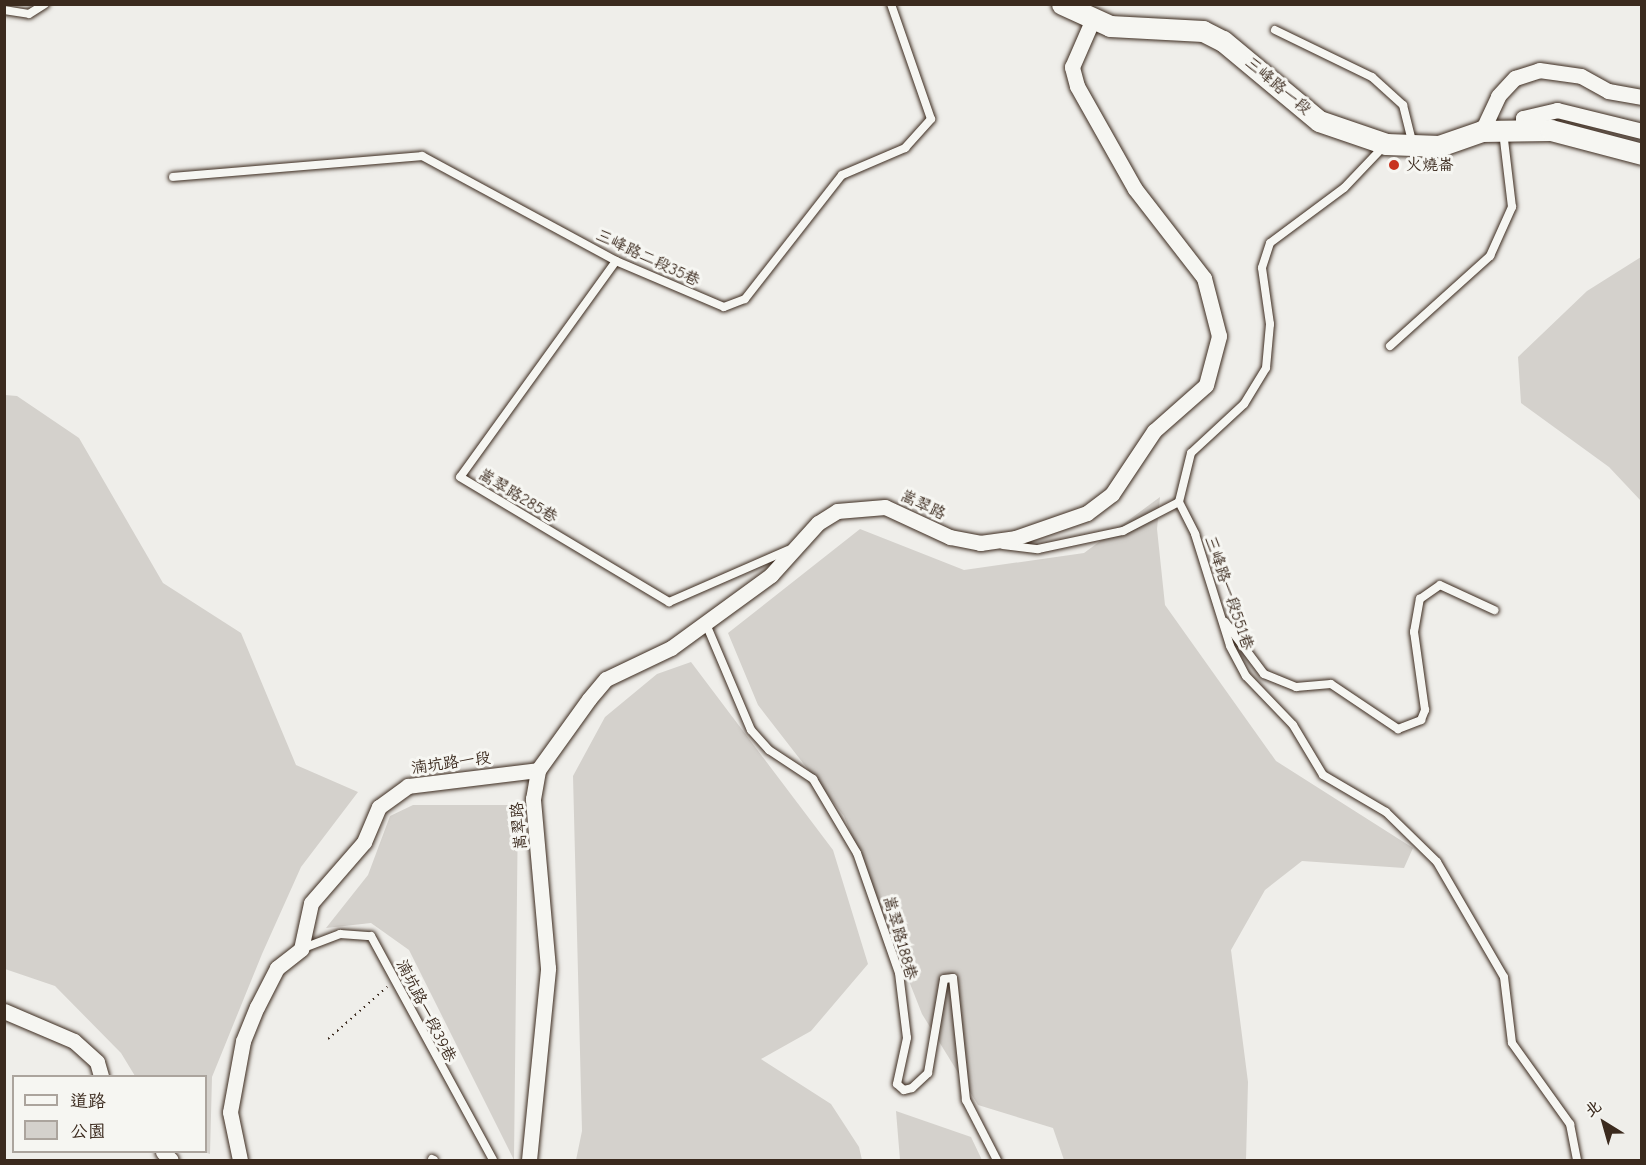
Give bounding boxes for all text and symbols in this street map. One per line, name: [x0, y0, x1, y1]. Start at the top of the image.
street label: 三峰路一段: [1241, 53, 1315, 119]
place label: 火燒崙: [1406, 155, 1454, 175]
marker: 火燒崙: [1387, 158, 1401, 172]
street label: 三峰路二段35巷: [593, 225, 703, 291]
street label: 嵩翠路285巷: [475, 465, 561, 527]
street label: 嵩翠路: [897, 486, 949, 524]
street label: 三峰路一段551巷: [1200, 533, 1258, 653]
street label: 湳坑路一段: [410, 748, 492, 778]
street label: 嵩翠路: [507, 801, 531, 851]
street label: 嵩翠路188巷: [879, 894, 921, 982]
street label: 湳坑路一段39巷: [392, 956, 460, 1066]
legend: [12, 1075, 207, 1153]
text: 道路: [70, 1091, 106, 1112]
north arrow: [1574, 1093, 1634, 1153]
text: 北: [1581, 1097, 1605, 1121]
text: 公園: [70, 1121, 106, 1142]

